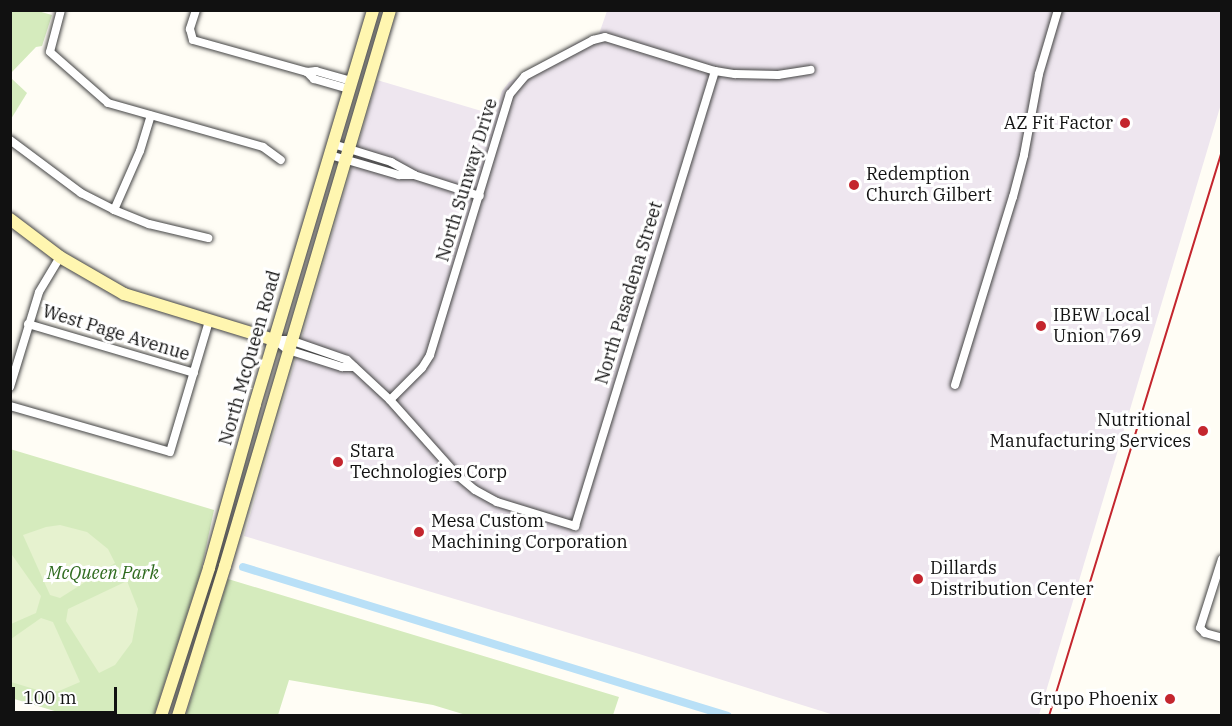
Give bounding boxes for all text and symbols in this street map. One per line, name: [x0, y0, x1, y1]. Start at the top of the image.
street label: North Sunway Drive: [432, 96, 502, 264]
place label: AZ Fit Factor: [1004, 112, 1113, 134]
marker: AZ Fit Factor: [1118, 116, 1132, 130]
place label: Redemption Church Gilbert: [866, 164, 992, 207]
marker: Redemption Church Gilbert: [847, 178, 861, 192]
street label: North Pasadena Street: [591, 199, 667, 387]
street label: North McQueen Road: [215, 268, 285, 448]
street label: West Page Avenue: [40, 300, 192, 366]
place label: IBEW Local Union 769: [1053, 305, 1150, 348]
marker: IBEW Local Union 769: [1034, 319, 1048, 333]
place label: Nutritional Manufacturing Services: [989, 410, 1191, 452]
marker: Nutritional Manufacturing Services: [1196, 424, 1210, 438]
place label: Stara Technologies Corp: [350, 441, 507, 484]
marker: Stara Technologies Corp: [331, 455, 345, 469]
place label: Mesa Custom Machining Corporation: [431, 511, 628, 554]
marker: Mesa Custom Machining Corporation: [412, 525, 426, 539]
place label: Dillards Distribution Center: [930, 558, 1093, 600]
park label: McQueen Park: [47, 562, 159, 584]
marker: Dillards Distribution Center: [911, 572, 925, 586]
scale bar: [15, 675, 120, 713]
text: 100 m: [23, 686, 77, 709]
place label: Grupo Phoenix: [1030, 688, 1158, 710]
marker: Grupo Phoenix: [1163, 692, 1177, 706]

